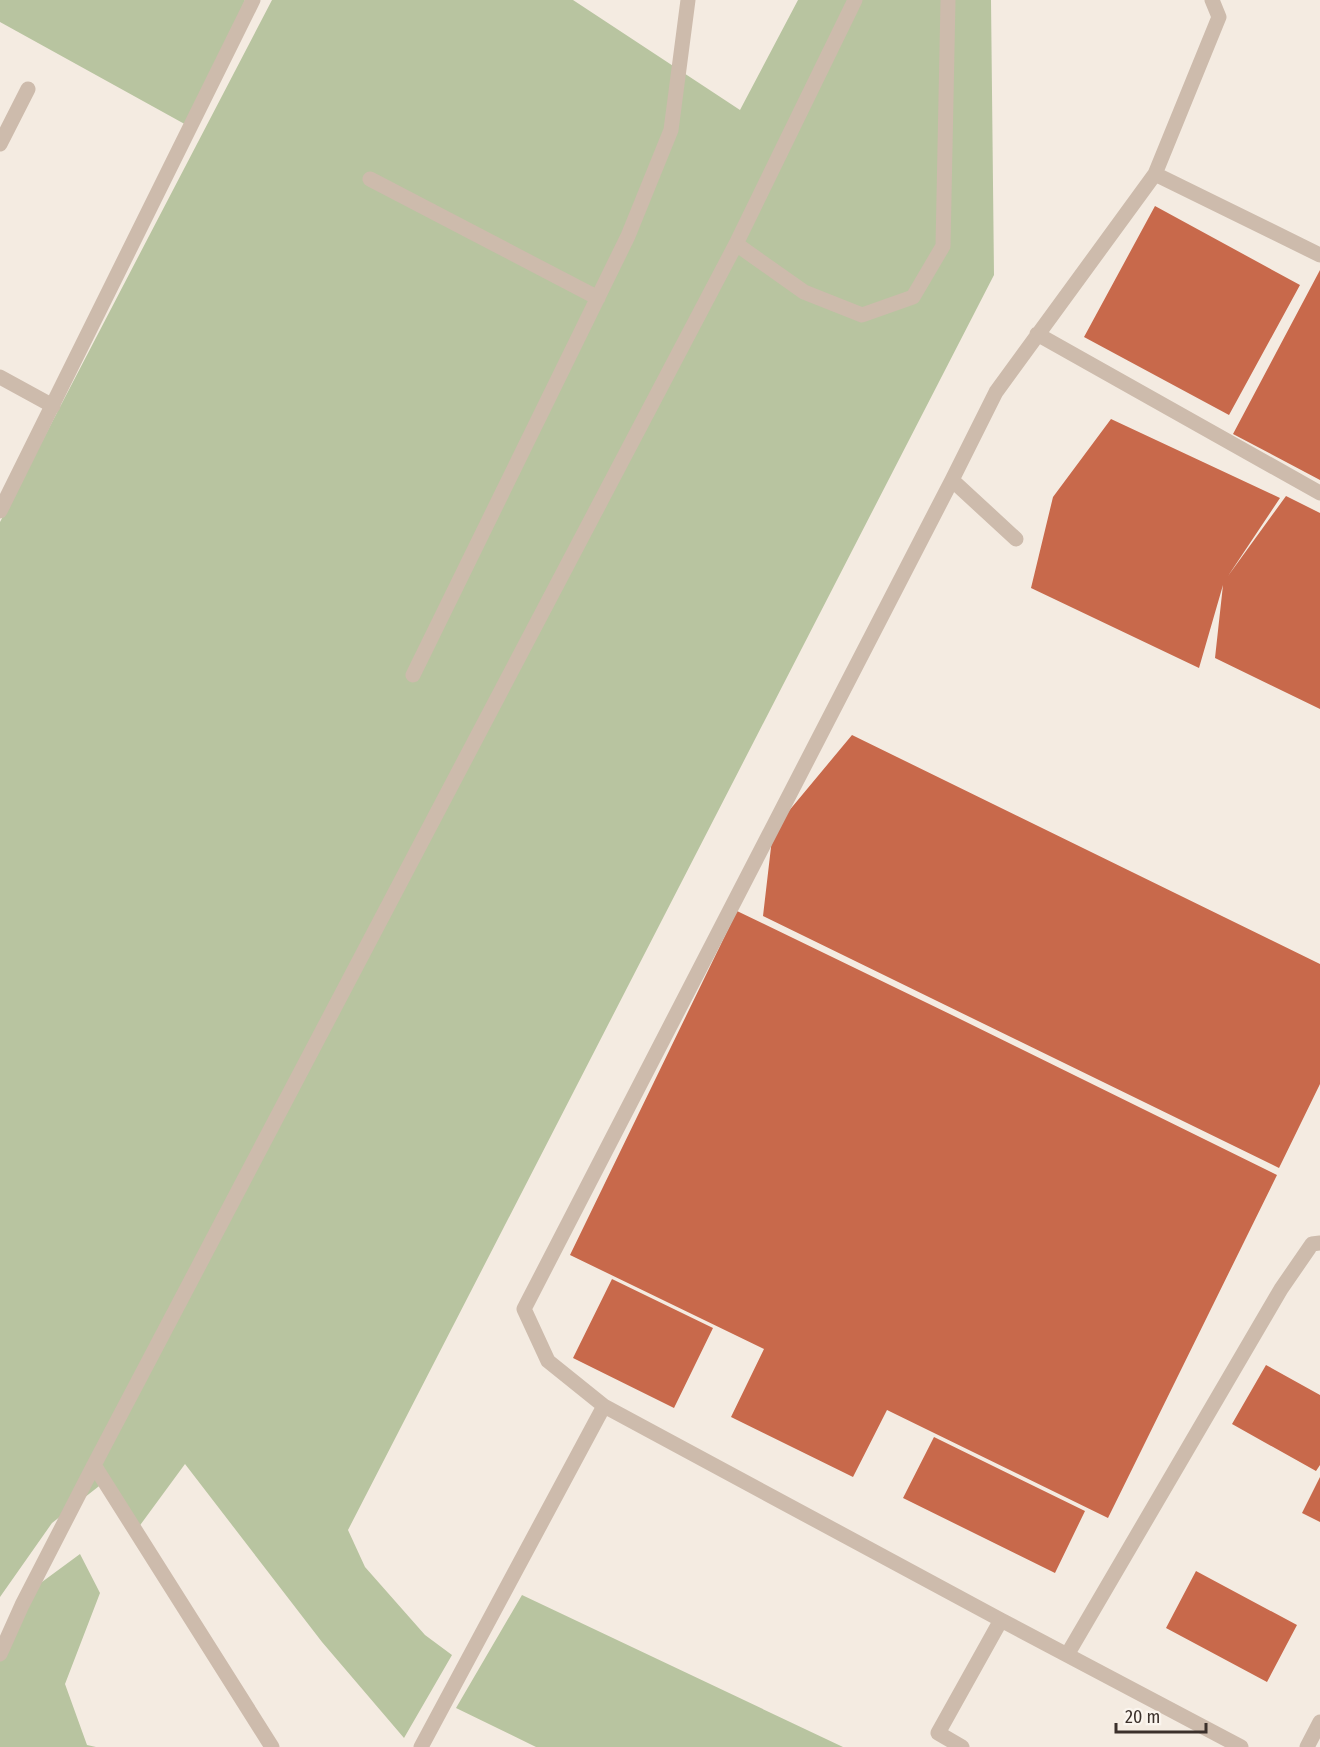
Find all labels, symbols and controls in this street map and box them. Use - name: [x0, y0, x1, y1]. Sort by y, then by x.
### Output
- scale bar: [1116, 1696, 1206, 1734]
- text: 20 m: [1125, 1706, 1160, 1728]

